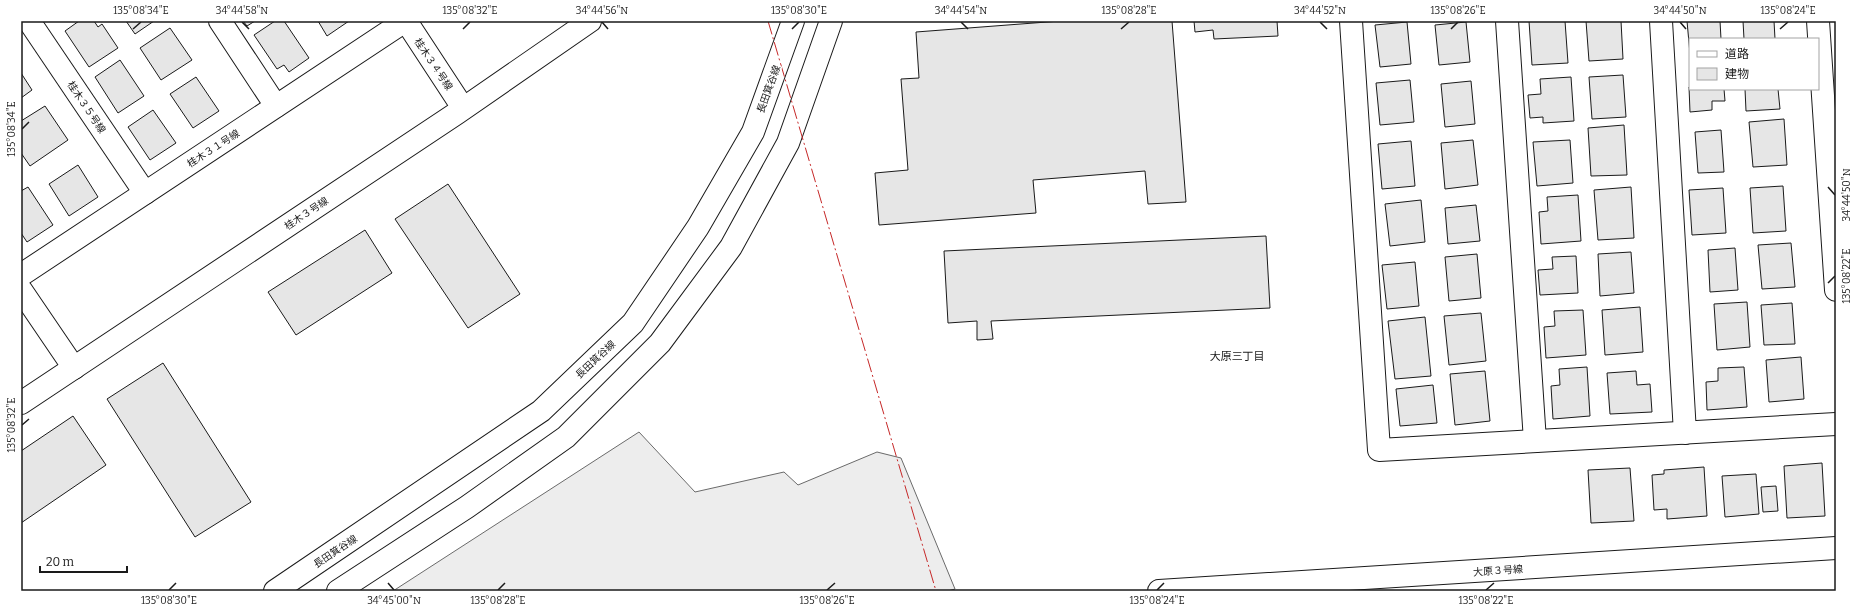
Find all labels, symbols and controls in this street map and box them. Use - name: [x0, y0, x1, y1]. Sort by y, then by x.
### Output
- text: 135°08'34"E: [113, 5, 169, 17]
- text: 34°44'58"N: [216, 5, 268, 17]
- text: 135°08'32"E: [442, 5, 498, 17]
- text: 34°44'56"N: [576, 5, 628, 17]
- text: 135°08'30"E: [771, 5, 827, 17]
- text: 34°44'54"N: [935, 5, 987, 17]
- text: 135°08'28"E: [1101, 5, 1157, 17]
- text: 34°44'52"N: [1294, 5, 1346, 17]
- text: 135°08'26"E: [1430, 5, 1486, 17]
- text: 34°44'50"N: [1653, 5, 1707, 17]
- text: 135°08'24"E: [1760, 5, 1816, 17]
- street label: 桂木３４号線: [411, 36, 455, 93]
- legend: [1689, 38, 1819, 90]
- text: 道路: [1725, 47, 1749, 61]
- street label: 長田箕谷線: [755, 64, 783, 115]
- text: 建物: [1725, 67, 1749, 81]
- street label: 桂木３５号線: [64, 79, 108, 136]
- text: 135°08'34"E: [6, 101, 18, 157]
- street label: 桂木３１号線: [185, 127, 242, 170]
- text: 34°44'50"N: [1841, 168, 1853, 222]
- street label: 桂木３号線: [282, 195, 331, 233]
- text: 135°08'22"E: [1841, 249, 1853, 303]
- street label: 長田箕谷線: [573, 338, 618, 381]
- district label: 大原三丁目: [1210, 350, 1265, 363]
- text: 135°08'32"E: [6, 397, 18, 453]
- street label: 長田箕谷線: [311, 533, 360, 571]
- scale bar: [40, 548, 127, 574]
- text: 20 m: [46, 555, 75, 569]
- street label: 大原３号線: [1473, 563, 1523, 579]
- text: 135°08'30"E: [141, 595, 197, 607]
- text: 34°45'00"N: [367, 595, 421, 607]
- text: 135°08'28"E: [470, 595, 526, 607]
- text: 135°08'26"E: [799, 595, 855, 607]
- text: 135°08'24"E: [1129, 595, 1185, 607]
- text: 135°08'22"E: [1459, 595, 1513, 607]

